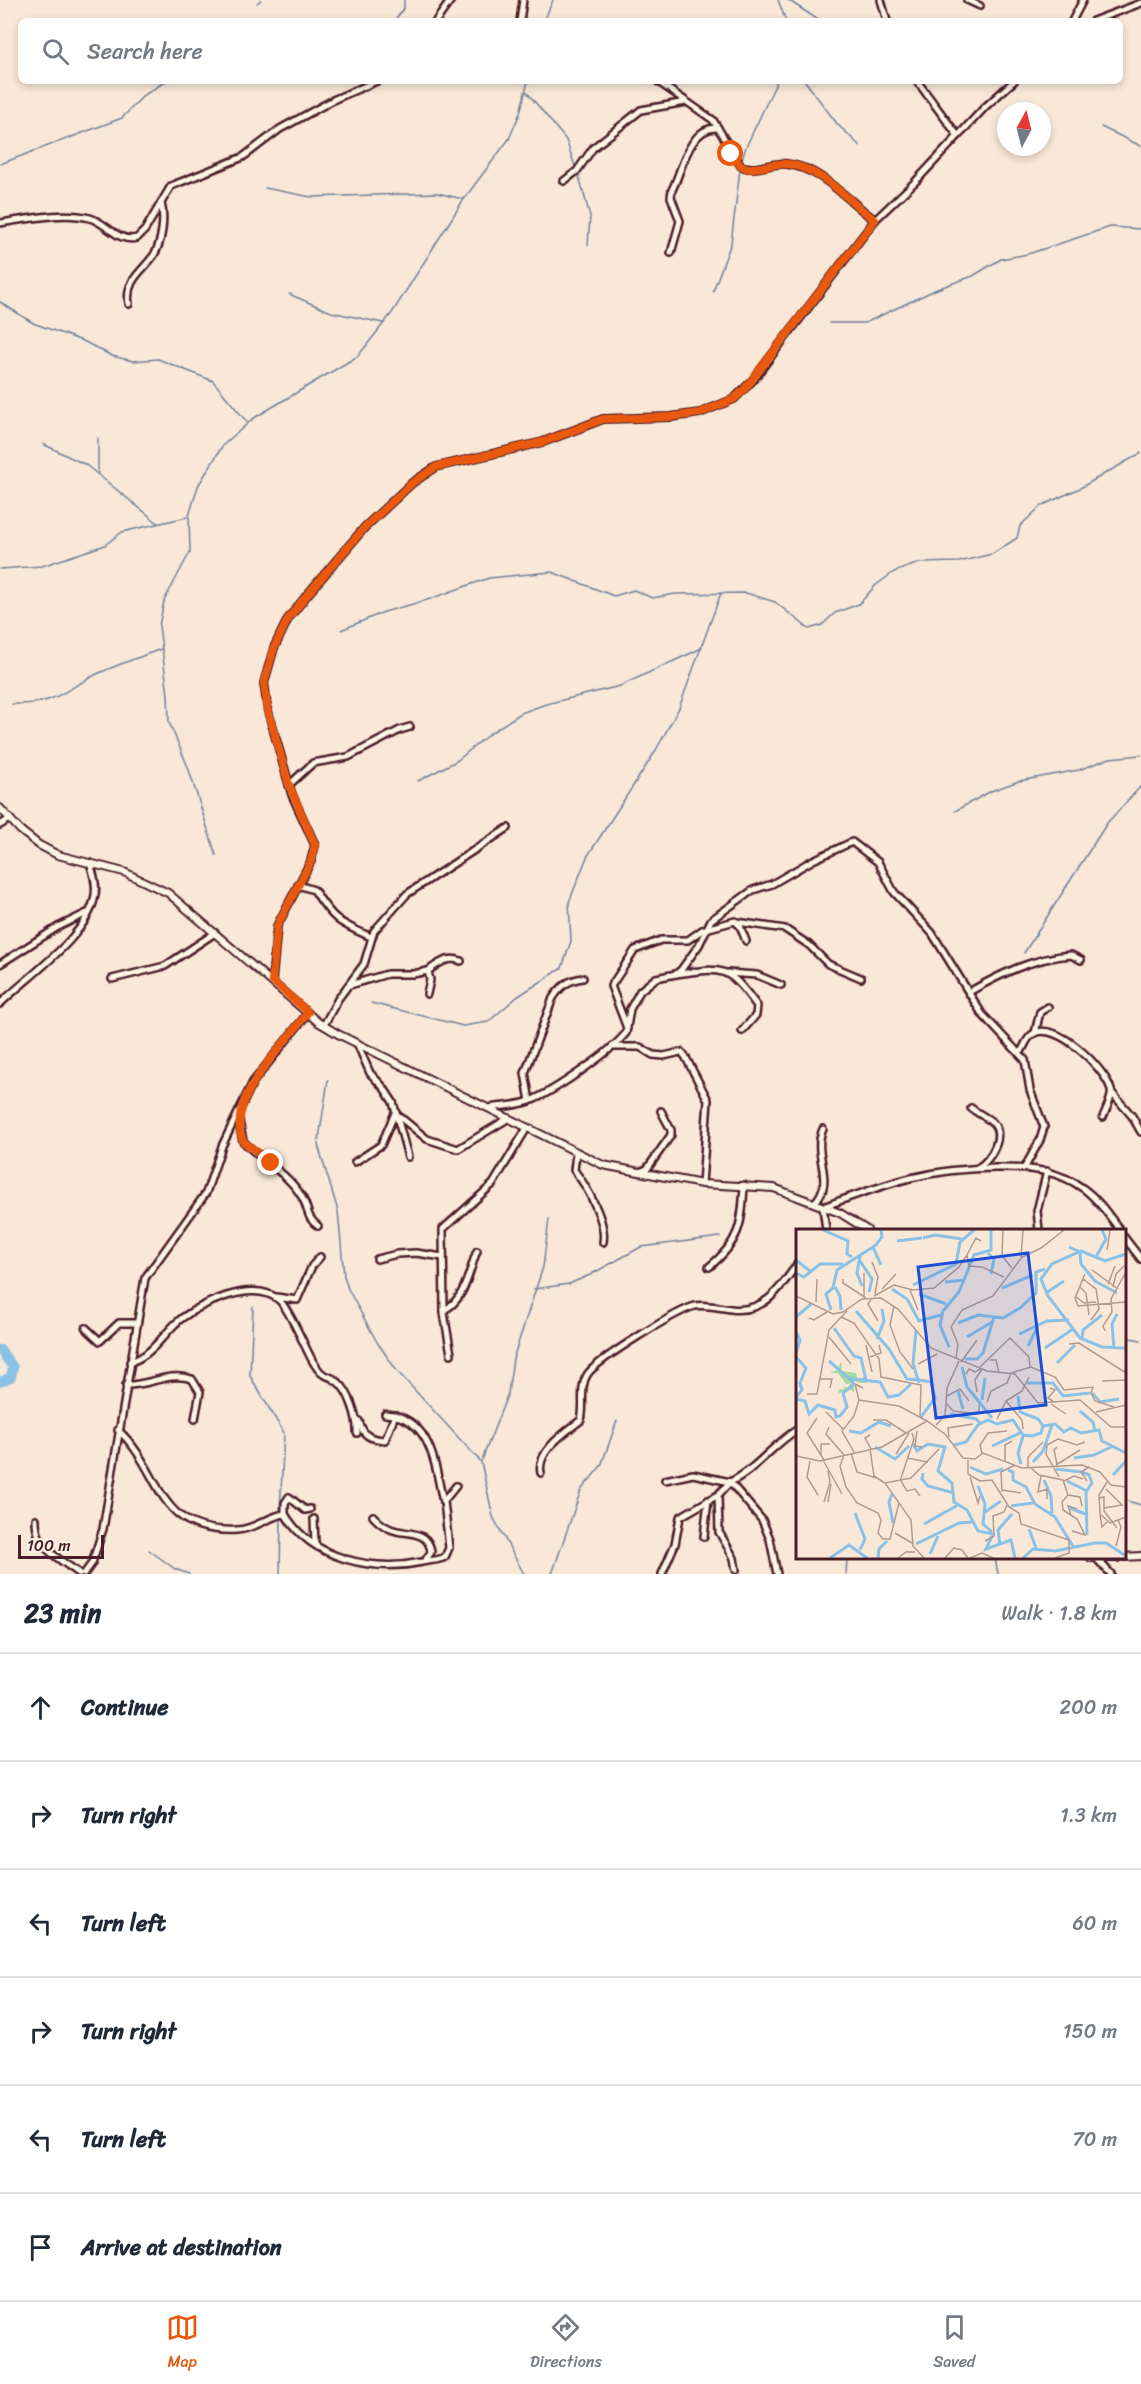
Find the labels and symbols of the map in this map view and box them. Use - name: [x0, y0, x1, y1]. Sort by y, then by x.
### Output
- north arrow: [997, 102, 1051, 156]
- route start: [717, 140, 743, 166]
- route end: [257, 1149, 283, 1175]
- inset map: [796, 1229, 1126, 1559]
- scale bar: [18, 1532, 104, 1560]

